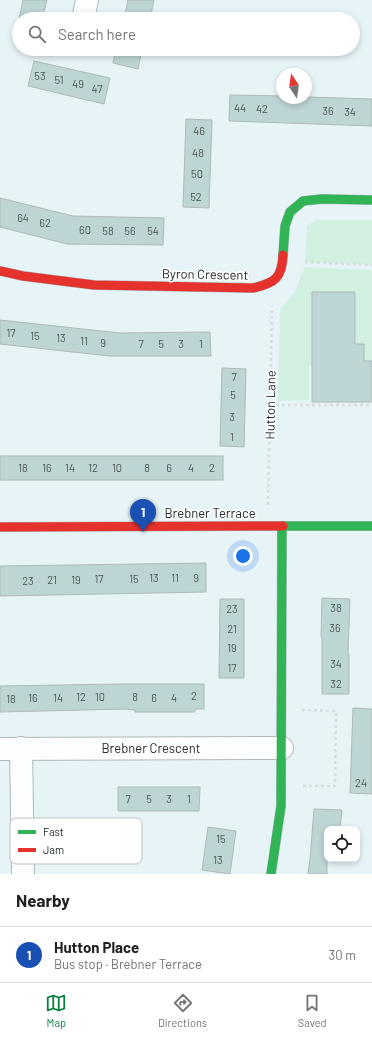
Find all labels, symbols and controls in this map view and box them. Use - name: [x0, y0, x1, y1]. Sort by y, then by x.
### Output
- search box: [12, 12, 360, 56]
- icon: search: [26, 23, 48, 45]
- text: Search here: [58, 25, 136, 43]
- north arrow: [276, 68, 312, 104]
- house number: 53: [34, 69, 46, 82]
- house number: 51: [54, 73, 64, 86]
- house number: 49: [72, 77, 84, 90]
- house number: 47: [92, 82, 102, 95]
- house number: 44: [234, 101, 246, 114]
- house number: 42: [256, 102, 268, 115]
- house number: 36: [322, 104, 334, 117]
- house number: 34: [344, 105, 356, 118]
- house number: 46: [193, 124, 205, 137]
- house number: 48: [192, 146, 204, 159]
- house number: 50: [191, 167, 203, 180]
- house number: 52: [190, 190, 202, 203]
- house number: 64: [17, 211, 29, 224]
- house number: 62: [39, 216, 51, 229]
- house number: 60: [79, 223, 91, 236]
- house number: 58: [102, 224, 114, 237]
- house number: 56: [124, 224, 136, 237]
- house number: 54: [147, 224, 159, 237]
- street label: Byron Crescent: [162, 265, 248, 283]
- house number: 17: [6, 326, 16, 339]
- house number: 15: [30, 329, 40, 342]
- house number: 13: [56, 331, 66, 344]
- house number: 11: [80, 334, 88, 347]
- house number: 9: [100, 336, 106, 349]
- house number: 7: [138, 337, 144, 350]
- house number: 5: [158, 337, 164, 350]
- house number: 3: [178, 337, 184, 350]
- house number: 1: [199, 337, 203, 350]
- house number: 7: [231, 370, 237, 383]
- street label: Hutton Lane: [261, 370, 279, 440]
- house number: 5: [230, 388, 236, 401]
- house number: 3: [229, 410, 235, 423]
- house number: 1: [230, 430, 234, 443]
- house number: 18: [18, 461, 28, 474]
- house number: 16: [42, 461, 52, 474]
- house number: 14: [65, 461, 75, 474]
- house number: 12: [88, 461, 98, 474]
- house number: 10: [112, 461, 122, 474]
- house number: 8: [144, 461, 150, 474]
- house number: 6: [166, 461, 172, 474]
- house number: 4: [188, 461, 194, 474]
- house number: 2: [209, 461, 215, 474]
- pin: 1: [130, 499, 156, 532]
- street label: Brebner Terrace: [164, 505, 256, 521]
- your location: [233, 546, 253, 566]
- house number: 13: [149, 571, 159, 584]
- house number: 11: [171, 571, 179, 584]
- house number: 9: [193, 571, 199, 584]
- house number: 17: [94, 572, 104, 585]
- house number: 15: [129, 572, 139, 585]
- house number: 21: [47, 573, 57, 586]
- house number: 19: [71, 573, 81, 586]
- house number: 23: [22, 574, 34, 587]
- house number: 38: [330, 601, 342, 614]
- house number: 23: [226, 602, 238, 615]
- house number: 36: [329, 621, 341, 634]
- house number: 21: [227, 622, 237, 635]
- house number: 19: [227, 641, 237, 654]
- house number: 34: [330, 657, 342, 670]
- house number: 17: [227, 661, 237, 674]
- house number: 32: [330, 677, 342, 690]
- house number: 2: [191, 689, 197, 702]
- house number: 12: [76, 690, 86, 703]
- house number: 10: [95, 690, 105, 703]
- house number: 8: [132, 690, 138, 703]
- house number: 16: [28, 691, 38, 704]
- house number: 14: [53, 691, 63, 704]
- house number: 6: [151, 691, 157, 704]
- house number: 4: [171, 691, 177, 704]
- house number: 18: [6, 692, 16, 705]
- street label: Brebner Crescent: [101, 740, 201, 756]
- house number: 24: [355, 776, 367, 789]
- house number: 7: [125, 792, 131, 805]
- house number: 5: [146, 792, 152, 805]
- house number: 3: [166, 792, 172, 805]
- house number: 1: [187, 792, 191, 805]
- legend: [10, 818, 142, 864]
- text: Fast: [43, 825, 64, 838]
- map controls: [324, 826, 360, 862]
- button: locate: [324, 826, 360, 862]
- house number: 15: [216, 832, 226, 845]
- text: Jam: [43, 843, 64, 856]
- house number: 13: [213, 853, 223, 866]
- text: Nearby: [16, 890, 70, 910]
- text: Hutton Place: [54, 938, 139, 956]
- text: 1: [27, 947, 31, 963]
- text: 30 m: [329, 947, 356, 963]
- text: Bus stop · Brebner Terrace: [54, 956, 202, 972]
- tab: Map: [45, 992, 67, 1029]
- tab: Directions: [158, 992, 207, 1029]
- tab: Saved: [298, 992, 327, 1029]

